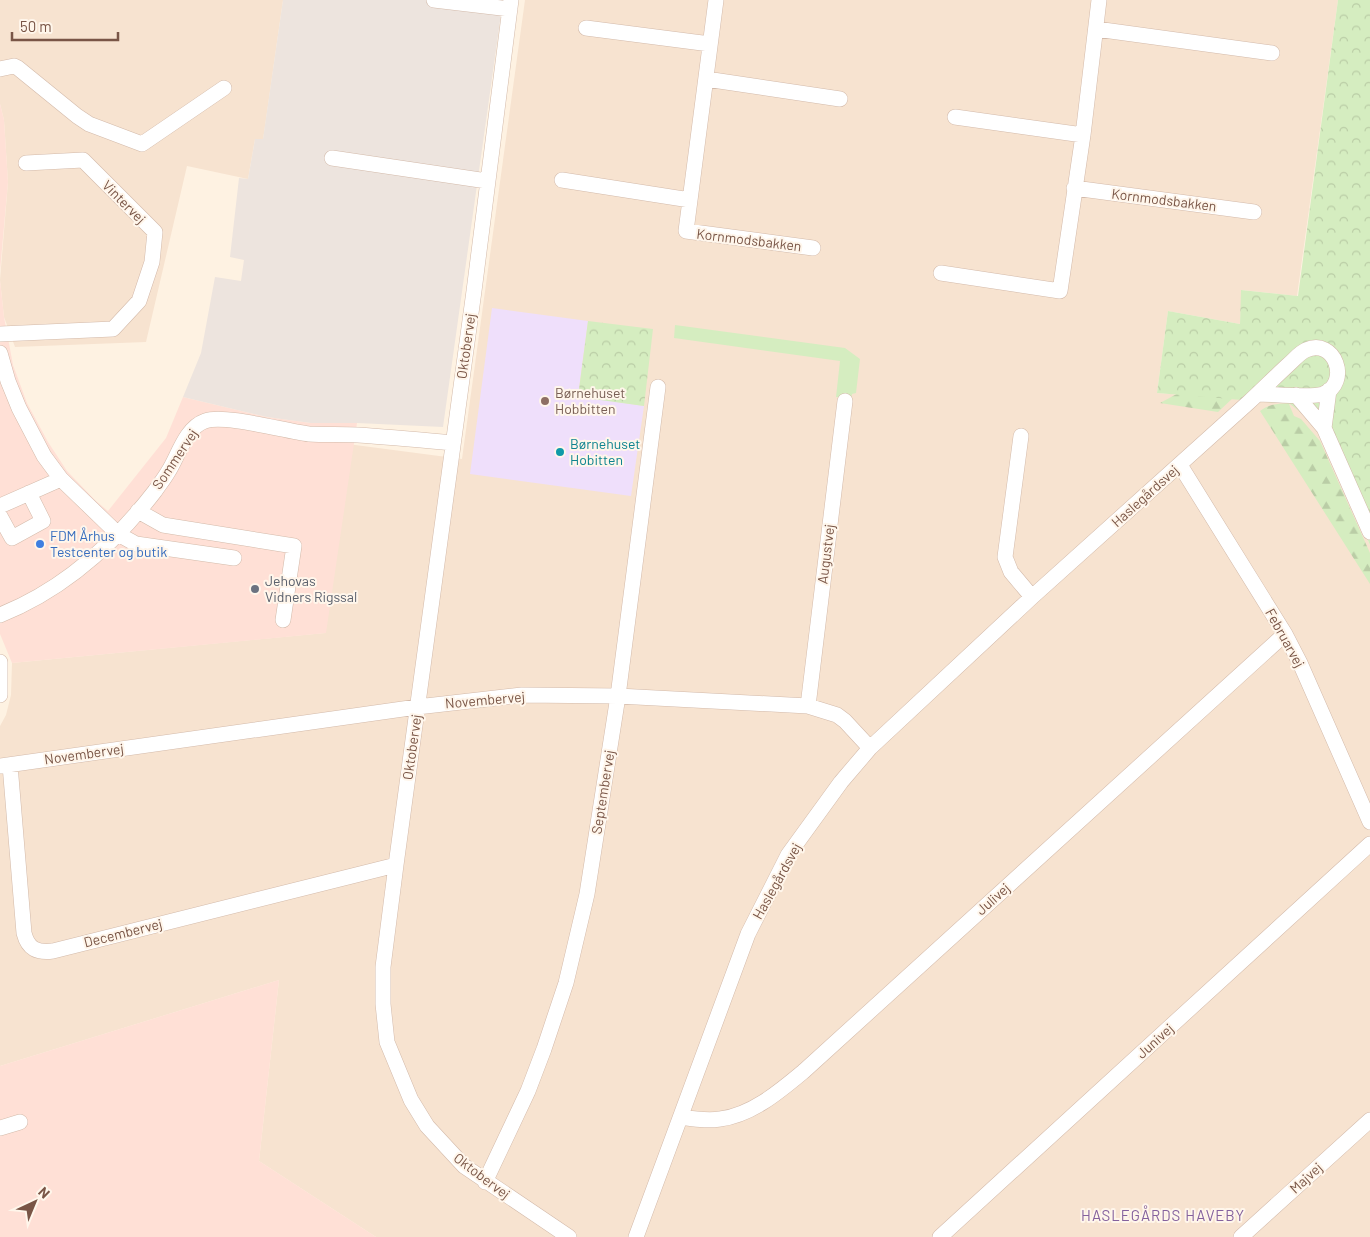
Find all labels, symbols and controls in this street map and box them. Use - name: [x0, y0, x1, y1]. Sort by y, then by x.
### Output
- scale bar: [12, 10, 119, 42]
- text: 50 m: [20, 17, 52, 35]
- street label: Vintervej: [99, 176, 150, 227]
- street label: Kornmodsbakken: [1111, 185, 1218, 214]
- street label: Kornmodsbakken: [696, 225, 803, 254]
- street label: Oktobervej: [452, 312, 479, 380]
- place label: Børnehuset Hobbitten: [555, 384, 625, 417]
- marker: Børnehuset Hobbitten: [539, 395, 551, 407]
- street label: Sommervej: [148, 425, 201, 492]
- place label: Børnehuset Hobitten: [570, 435, 640, 468]
- marker: Børnehuset Hobitten: [554, 446, 566, 458]
- street label: Haslegårdsvej: [1108, 461, 1182, 530]
- street label: Augustvej: [813, 523, 838, 585]
- place label: FDM Århus Testcenter og butik: [50, 527, 167, 560]
- marker: FDM Århus Testcenter og butik: [34, 538, 46, 550]
- place label: Jehovas Vidners Rigssal: [265, 572, 357, 605]
- marker: Jehovas Vidners Rigssal: [249, 583, 261, 595]
- street label: Februarvej: [1262, 605, 1309, 670]
- street label: Novembervej: [444, 688, 526, 711]
- street label: Oktobervej: [398, 713, 425, 781]
- street label: Novembervej: [43, 740, 125, 767]
- street label: Septembervej: [587, 749, 618, 835]
- street label: Haslegårdsvej: [749, 840, 805, 922]
- street label: Julivej: [972, 879, 1013, 918]
- street label: Decembervej: [82, 915, 164, 950]
- street label: Junivej: [1133, 1020, 1177, 1062]
- street label: Oktobervej: [451, 1149, 514, 1202]
- street label: Majvej: [1286, 1159, 1325, 1197]
- north arrow: [10, 1177, 60, 1227]
- text: N: [35, 1183, 54, 1202]
- district label: HASLEGÅRDS HAVEBY: [1081, 1205, 1245, 1224]

